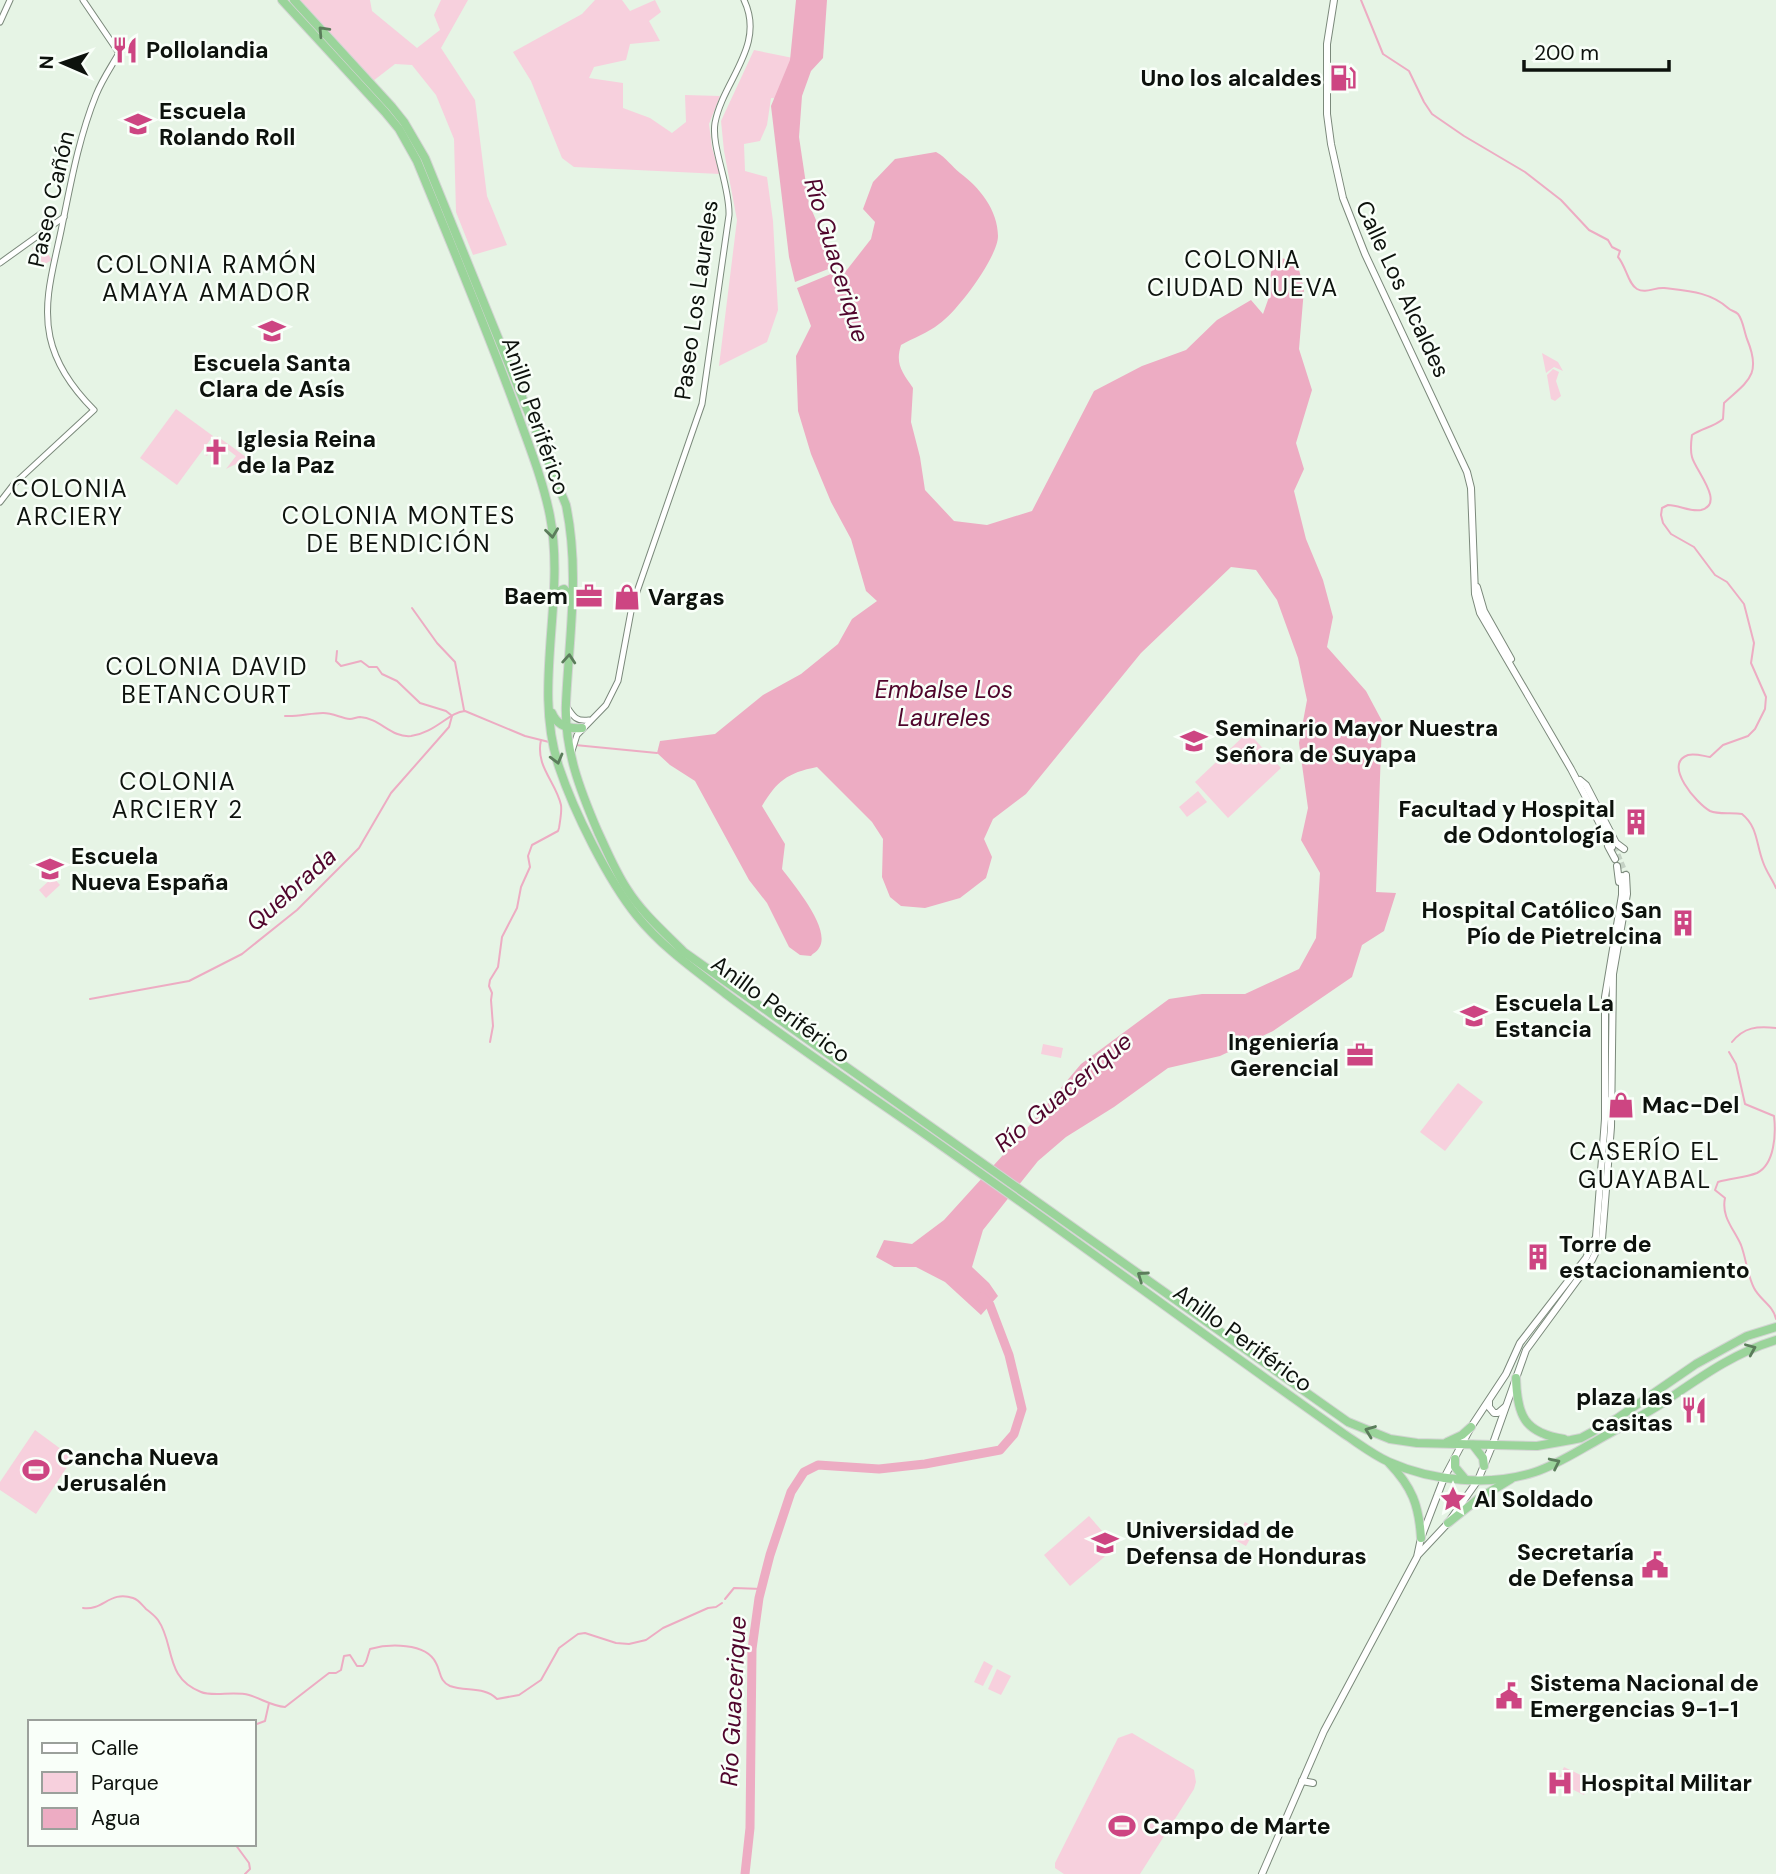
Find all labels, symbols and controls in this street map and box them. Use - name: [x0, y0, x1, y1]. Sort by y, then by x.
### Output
- one-way arrow: [318, 26, 331, 39]
- north arrow: [28, 28, 98, 98]
- scale bar: [1524, 28, 1669, 72]
- restaurant icon: Pollolandia: [110, 35, 140, 65]
- place label: Pollolandia: [146, 35, 269, 65]
- text: 200 m: [1534, 39, 1599, 67]
- text: N: [34, 55, 59, 70]
- place label: Uno los alcaldes: [1140, 63, 1322, 93]
- fuel station icon: Uno los alcaldes: [1328, 63, 1358, 93]
- place label: Escuela Rolando Roll: [159, 96, 295, 152]
- school or university icon: Escuela Rolando Roll: [123, 109, 153, 139]
- street label: Paseo Cañón: [21, 128, 81, 270]
- water label: Río Guacerique: [797, 174, 877, 346]
- street label: Calle Los Alcaldes: [1349, 196, 1457, 382]
- street label: Paseo Los Laureles: [667, 198, 725, 402]
- district label: COLONIA CIUDAD NUEVA: [1147, 244, 1339, 303]
- district label: COLONIA RAMÓN AMAYA AMADOR: [96, 249, 318, 308]
- school or university icon: Escuela Santa Clara de Asís: [257, 316, 287, 346]
- street label: Anillo Periférico: [495, 333, 577, 499]
- place label: Escuela Santa Clara de Asís: [193, 348, 351, 404]
- place label: Iglesia Reina de la Paz: [237, 424, 376, 480]
- church icon: Iglesia Reina de la Paz: [201, 437, 231, 467]
- district label: COLONIA ARCIERY: [11, 473, 129, 532]
- district label: COLONIA MONTES DE BENDICIÓN: [282, 500, 516, 559]
- one-way arrow: [545, 527, 560, 539]
- place label: Baem: [504, 581, 568, 611]
- office icon: Baem: [574, 581, 604, 611]
- shop icon: Vargas: [612, 582, 642, 612]
- place label: Vargas: [648, 582, 725, 612]
- district label: COLONIA DAVID BETANCOURT: [105, 651, 309, 710]
- one-way arrow: [561, 653, 576, 664]
- water label: Embalse Los Laureles: [875, 674, 1013, 733]
- place label: Seminario Mayor Nuestra Señora de Suyapa: [1215, 713, 1498, 769]
- school or university icon: Seminario Mayor Nuestra Señora de Suyapa: [1179, 726, 1209, 756]
- one-way arrow: [549, 753, 564, 765]
- district label: COLONIA ARCIERY 2: [112, 766, 244, 825]
- place label: Facultad y Hospital de Odontología: [1399, 794, 1615, 850]
- building icon: Facultad y Hospital de Odontología: [1621, 807, 1651, 837]
- water label: Quebrada: [239, 840, 343, 938]
- place label: Escuela Nueva España: [71, 841, 228, 897]
- school or university icon: Escuela Nueva España: [35, 854, 65, 884]
- place label: Hospital Católico San Pío de Pietrelcina: [1422, 895, 1662, 951]
- building icon: Hospital Católico San Pío de Pietrelcina: [1668, 908, 1698, 938]
- street label: Anillo Periférico: [705, 948, 857, 1070]
- place label: Escuela La Estancia: [1495, 988, 1614, 1044]
- school or university icon: Escuela La Estancia: [1459, 1001, 1489, 1031]
- water label: Río Guacerique: [988, 1025, 1138, 1159]
- place label: Ingeniería Gerencial: [1228, 1027, 1339, 1083]
- office icon: Ingeniería Gerencial: [1345, 1040, 1375, 1070]
- shop icon: Mac-Del: [1606, 1090, 1636, 1120]
- place label: Mac-Del: [1642, 1090, 1739, 1120]
- district label: CASERÍO EL GUAYABAL: [1569, 1136, 1721, 1195]
- place label: Torre de estacionamiento: [1559, 1229, 1750, 1285]
- building icon: Torre de estacionamiento: [1523, 1242, 1553, 1272]
- one-way arrow: [1137, 1272, 1150, 1284]
- street label: Anillo Periférico: [1167, 1277, 1319, 1399]
- one-way arrow: [1744, 1343, 1756, 1357]
- place label: plaza las casitas: [1576, 1382, 1673, 1438]
- restaurant icon: plaza las casitas: [1679, 1395, 1709, 1425]
- one-way arrow: [1365, 1426, 1377, 1440]
- place label: Cancha Nueva Jerusalén: [57, 1442, 219, 1498]
- sports icon: Cancha Nueva Jerusalén: [21, 1455, 51, 1485]
- one-way arrow: [1548, 1458, 1560, 1472]
- place icon: Al Soldado: [1438, 1484, 1468, 1514]
- place label: Al Soldado: [1474, 1484, 1594, 1514]
- place label: Universidad de Defensa de Honduras: [1126, 1515, 1367, 1571]
- school or university icon: Universidad de Defensa de Honduras: [1090, 1528, 1120, 1558]
- place label: Secretaría de Defensa: [1508, 1537, 1634, 1593]
- public building icon: Secretaría de Defensa: [1640, 1550, 1670, 1580]
- water label: Río Guacerique: [713, 1615, 753, 1787]
- place label: Sistema Nacional de Emergencias 9-1-1: [1530, 1668, 1759, 1724]
- public building icon: Sistema Nacional de Emergencias 9-1-1: [1494, 1681, 1524, 1711]
- legend: [28, 1720, 256, 1846]
- text: Calle: [91, 1734, 139, 1762]
- hospital icon: Hospital Militar: [1545, 1768, 1575, 1798]
- place label: Hospital Militar: [1581, 1768, 1752, 1798]
- text: Parque: [91, 1769, 159, 1797]
- text: Agua: [91, 1804, 140, 1832]
- sports icon: Campo de Marte: [1107, 1811, 1137, 1841]
- place label: Campo de Marte: [1143, 1811, 1331, 1841]

